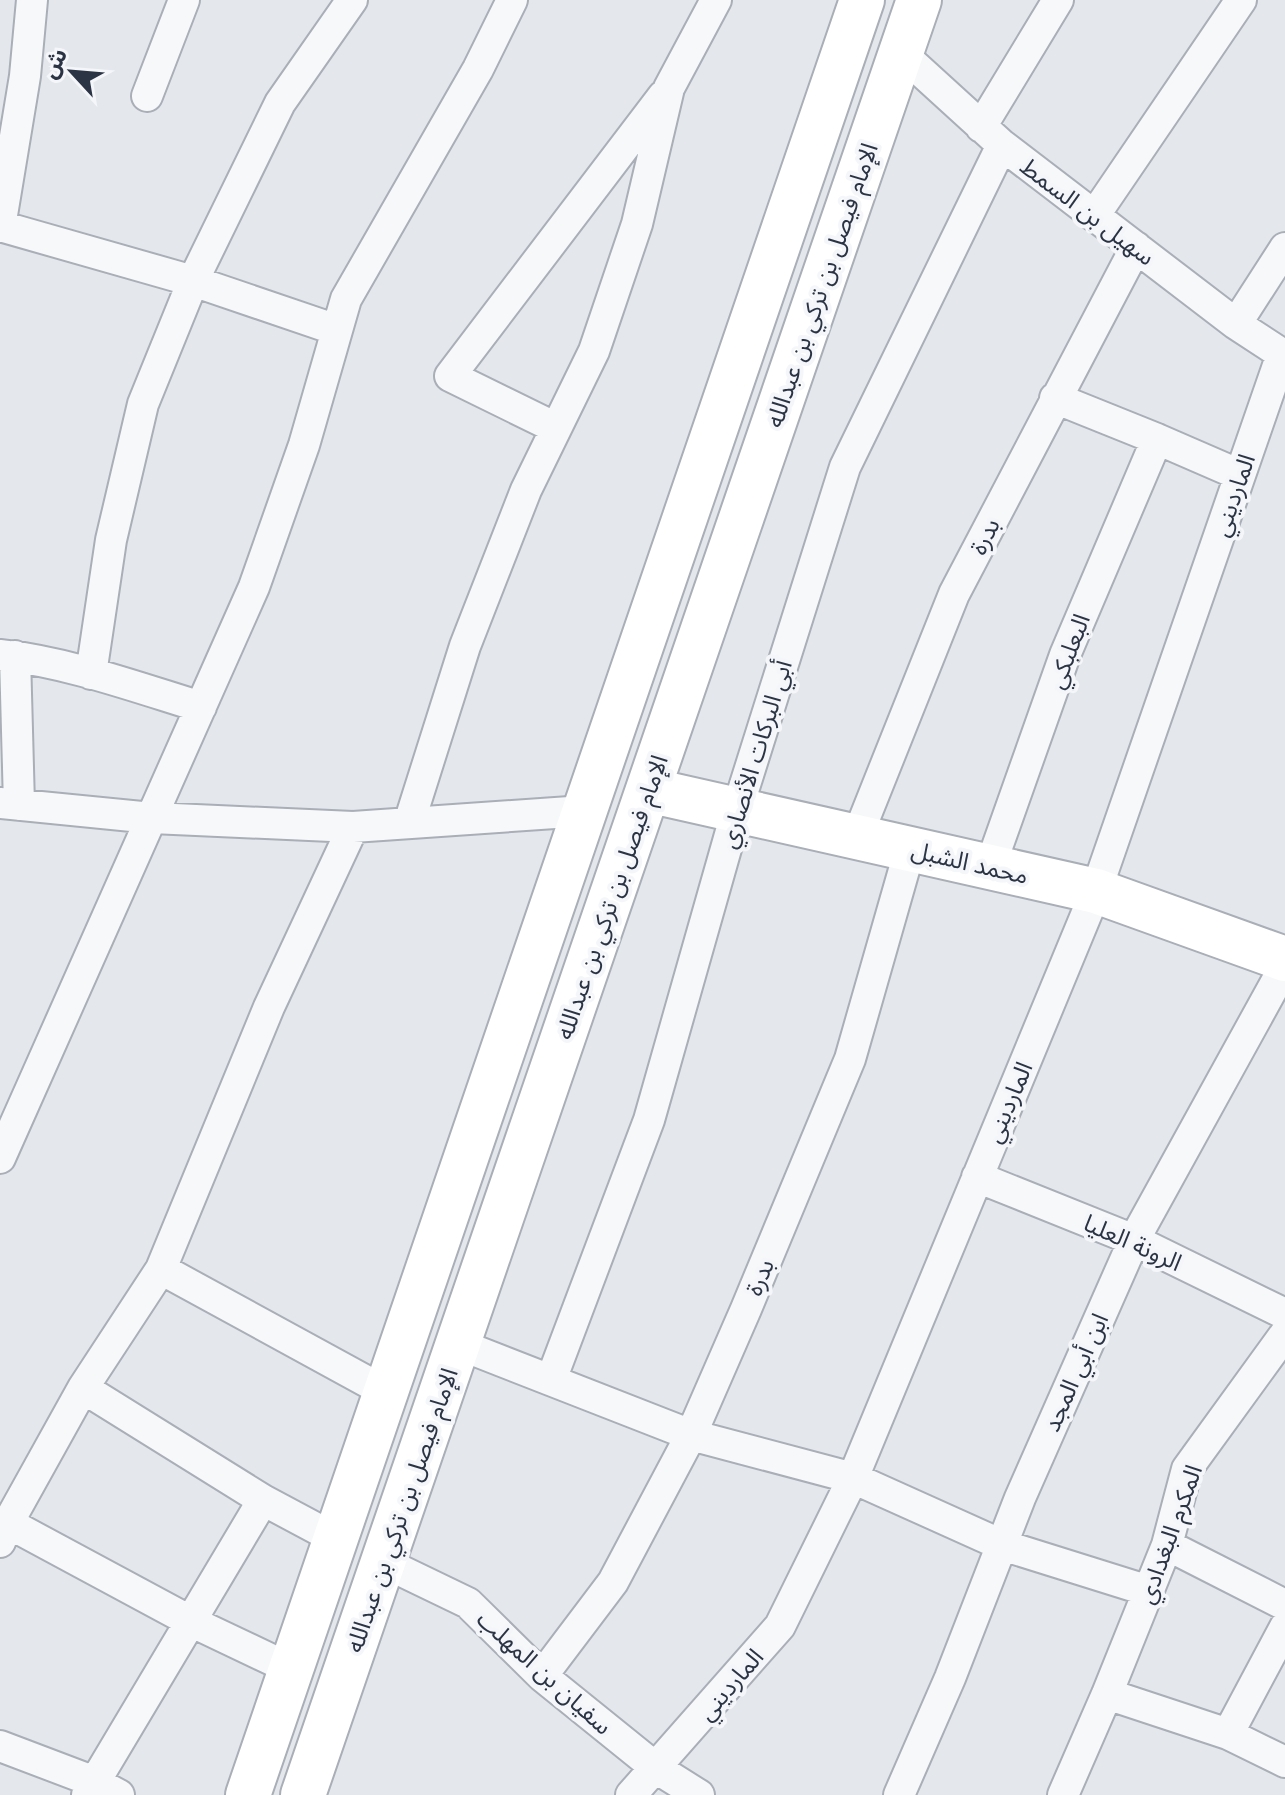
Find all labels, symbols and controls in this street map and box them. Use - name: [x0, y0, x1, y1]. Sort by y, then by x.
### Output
- north arrow: [32, 32, 112, 112]
- text: ش: [35, 44, 73, 83]
- street label: الإمام فيصل بن تركي بن عبدالله: [758, 139, 888, 433]
- street label: سهيل بن السمط: [1015, 151, 1161, 271]
- street label: المارديني: [1205, 450, 1265, 542]
- street label: بدرة: [962, 513, 1006, 559]
- street label: البعلبكي: [1040, 609, 1100, 694]
- street label: أبي البركات الأنصاري: [712, 656, 802, 853]
- street label: الإمام فيصل بن تركي بن عبدالله: [548, 751, 678, 1045]
- street label: محمد الشبل: [909, 834, 1031, 890]
- street label: المارديني: [978, 1057, 1043, 1149]
- street label: الرونة العليا: [1079, 1207, 1187, 1277]
- street label: بدرة: [738, 1254, 780, 1300]
- street label: ابن أبي المجد: [1036, 1308, 1119, 1438]
- street label: الإمام فيصل بن تركي بن عبدالله: [338, 1364, 468, 1658]
- street label: المكرم البغدادي: [1130, 1460, 1212, 1609]
- street label: سفيان بن المهلب: [471, 1603, 619, 1741]
- street label: المارديني: [691, 1642, 773, 1729]

